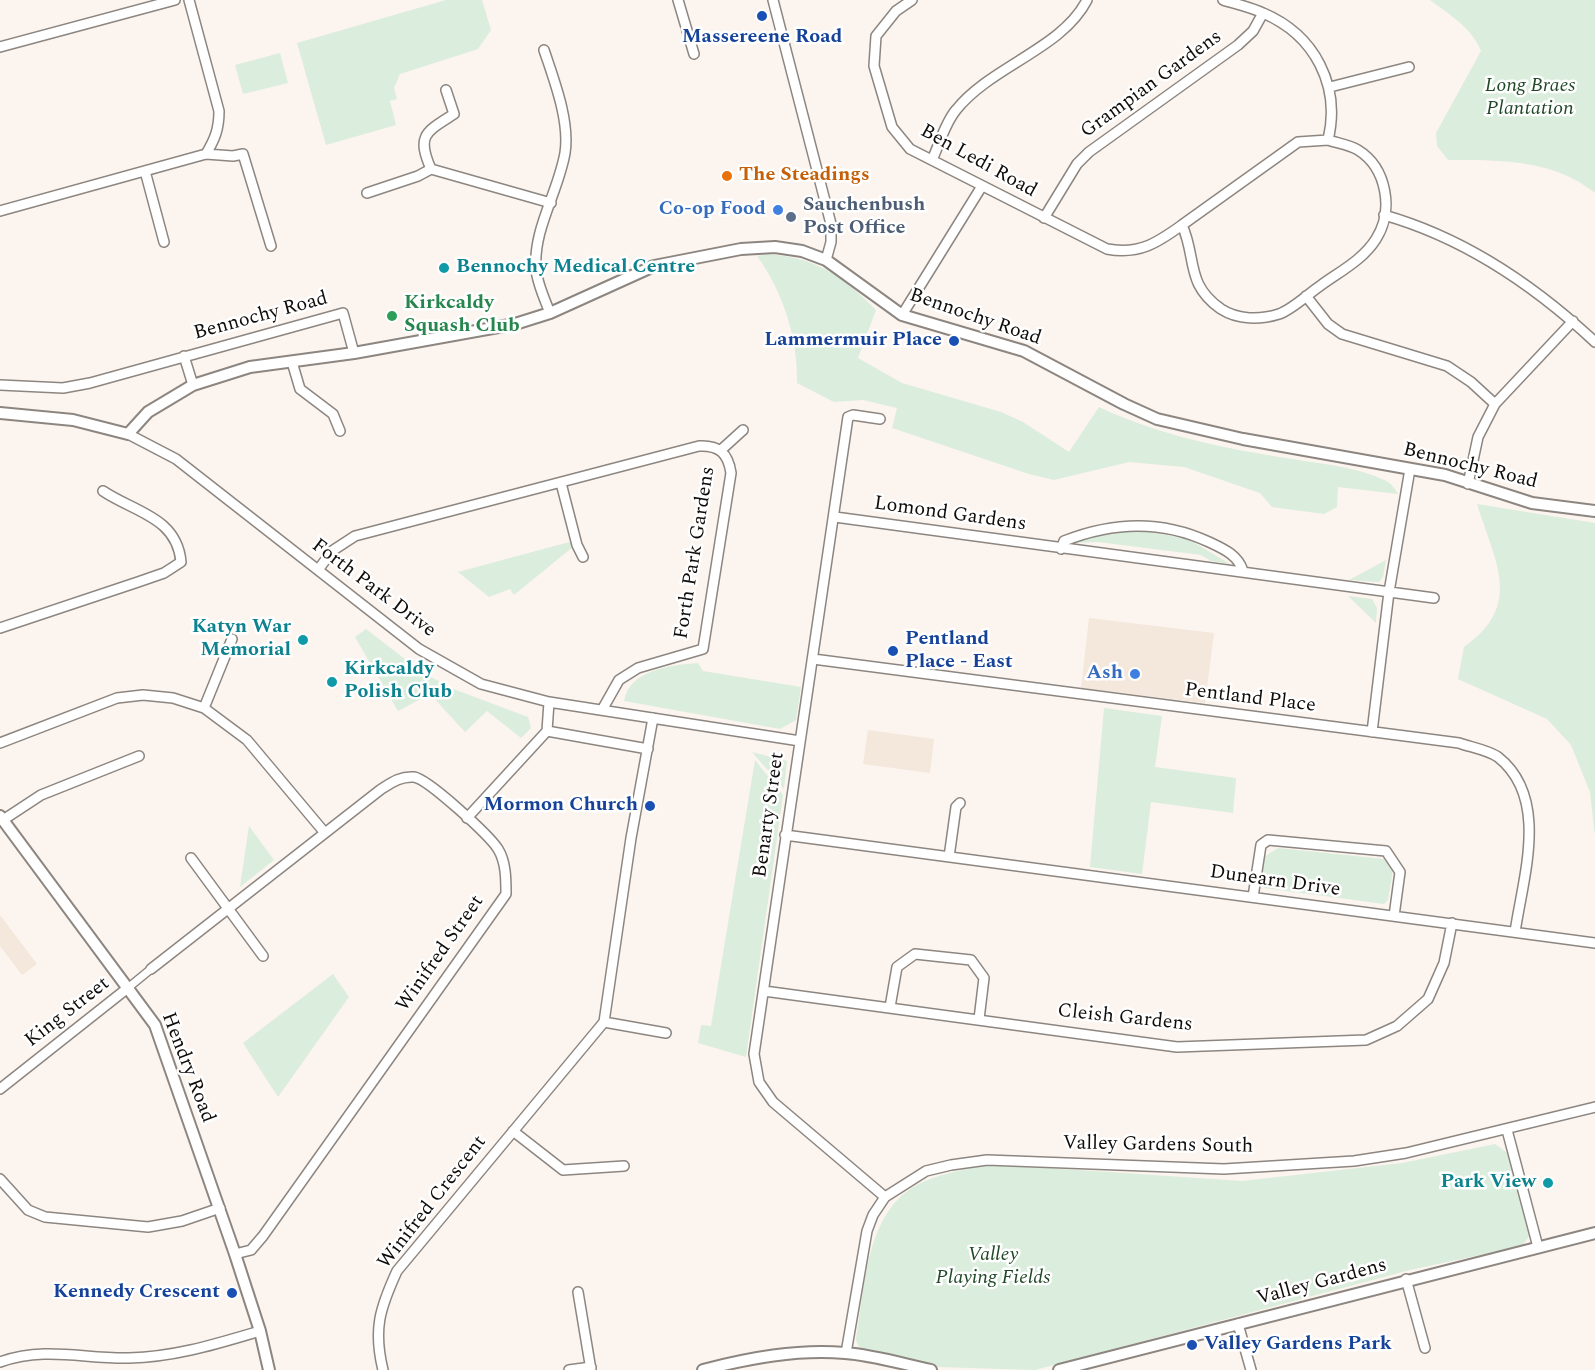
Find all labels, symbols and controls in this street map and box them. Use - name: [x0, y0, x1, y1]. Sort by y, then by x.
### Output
- marker: Massereene Road: [755, 9, 769, 23]
- place label: Massereene Road: [682, 26, 842, 50]
- street label: Grampian Gardens: [1077, 26, 1227, 144]
- park label: Long Braes Plantation: [1485, 75, 1575, 122]
- street label: Ben Ledi Road: [916, 120, 1040, 204]
- place label: The Steadings: [739, 164, 870, 188]
- marker: The Steadings: [720, 169, 734, 183]
- place label: Sauchenbush Post Office: [803, 194, 925, 241]
- place label: Co-op Food: [659, 198, 766, 222]
- marker: Co-op Food: [771, 203, 785, 217]
- marker: Sauchenbush Post Office: [784, 210, 798, 224]
- place label: Bennochy Medical Centre: [456, 256, 695, 280]
- marker: Bennochy Medical Centre: [437, 261, 451, 275]
- street label: Bennochy Road: [906, 284, 1044, 352]
- street label: Bennochy Road: [191, 288, 331, 346]
- place label: Kirkcaldy Squash Club: [404, 292, 520, 339]
- marker: Kirkcaldy Squash Club: [385, 309, 399, 323]
- place label: Lammermuir Place: [764, 329, 942, 353]
- marker: Lammermuir Place: [947, 334, 961, 348]
- street label: Bennochy Road: [1400, 439, 1540, 495]
- street label: Forth Park Gardens: [670, 465, 722, 641]
- street label: Lomond Gardens: [872, 492, 1028, 538]
- street label: Forth Park Drive: [306, 534, 440, 644]
- place label: Katyn War Memorial: [192, 616, 291, 663]
- place label: Pentland Place - East: [905, 628, 1013, 675]
- marker: Katyn War Memorial: [296, 633, 310, 647]
- marker: Pentland Place - East: [886, 644, 900, 658]
- place label: Kirkcaldy Polish Club: [344, 658, 452, 705]
- place label: Ash: [1087, 662, 1123, 686]
- marker: Ash: [1128, 667, 1142, 681]
- marker: Kirkcaldy Polish Club: [325, 675, 339, 689]
- street label: Pentland Place: [1183, 679, 1317, 719]
- street label: Benarty Street: [749, 751, 791, 879]
- place label: Mormon Church: [484, 794, 638, 818]
- marker: Mormon Church: [643, 799, 657, 813]
- street label: Dunearn Drive: [1208, 861, 1342, 903]
- street label: Winifred Street: [392, 891, 490, 1017]
- street label: King Street: [21, 973, 115, 1053]
- street label: Cleish Gardens: [1056, 1000, 1194, 1038]
- street label: Hendry Road: [155, 1009, 219, 1127]
- street label: Winifred Crescent: [373, 1131, 493, 1275]
- street label: Valley Gardens South: [1063, 1132, 1253, 1160]
- place label: Park View: [1441, 1171, 1536, 1195]
- marker: Park View: [1541, 1176, 1555, 1190]
- park label: Valley Playing Fields: [936, 1244, 1050, 1291]
- street label: Valley Gardens: [1254, 1254, 1390, 1312]
- place label: Kennedy Crescent: [53, 1281, 220, 1305]
- marker: Kennedy Crescent: [225, 1286, 239, 1300]
- place label: Valley Gardens Park: [1204, 1333, 1392, 1357]
- marker: Valley Gardens Park: [1185, 1338, 1199, 1352]

